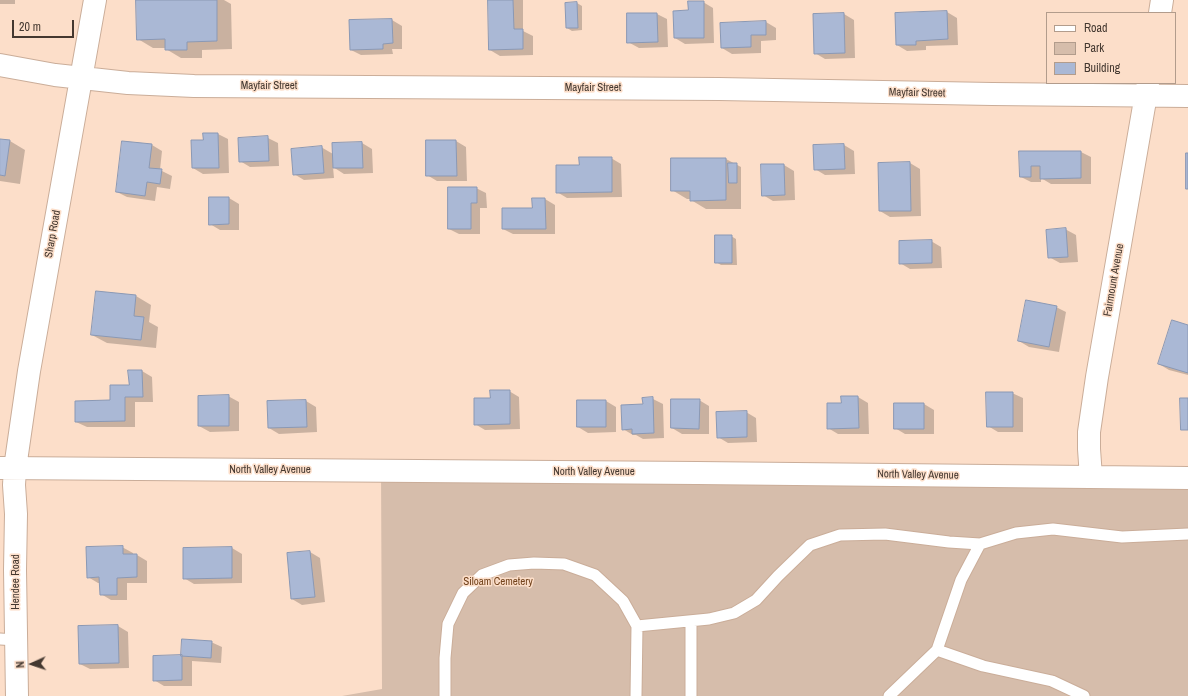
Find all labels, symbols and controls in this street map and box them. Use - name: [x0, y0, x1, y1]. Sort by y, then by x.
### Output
- scale bar: [14, 12, 76, 38]
- legend: [1046, 12, 1176, 84]
- text: 20 m: [19, 19, 41, 35]
- text: Road: [1084, 20, 1108, 36]
- text: Park: [1084, 40, 1104, 56]
- text: Building: [1084, 60, 1120, 76]
- street label: Mayfair Street: [241, 79, 297, 93]
- street label: Mayfair Street: [565, 81, 621, 95]
- street label: Mayfair Street: [889, 86, 945, 100]
- street label: Sharp Road: [42, 209, 64, 259]
- street label: Fairmount Avenue: [1101, 243, 1127, 317]
- street label: North Valley Avenue: [229, 463, 311, 477]
- street label: North Valley Avenue: [553, 465, 635, 479]
- street label: North Valley Avenue: [877, 468, 959, 482]
- street label: Hendee Road: [9, 554, 23, 610]
- park label: Siloam Cemetery: [463, 575, 533, 589]
- north arrow: [12, 644, 52, 684]
- text: N: [13, 661, 27, 668]

